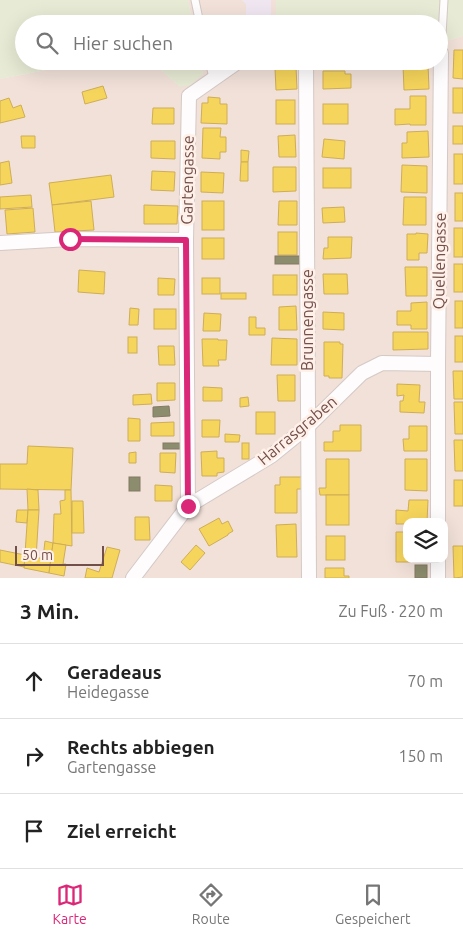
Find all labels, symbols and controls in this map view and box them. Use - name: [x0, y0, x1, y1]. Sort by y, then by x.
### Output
- search box: [15, 15, 448, 70]
- icon: search: [33, 29, 61, 57]
- text: Hier suchen: [73, 32, 173, 54]
- street label: Gartengasse: [177, 135, 197, 225]
- street label: Quellengasse: [429, 212, 449, 310]
- route start: [59, 228, 82, 251]
- street label: Brunnengasse: [298, 269, 316, 371]
- street label: Harrasgraben: [254, 392, 340, 468]
- route end: [177, 495, 200, 518]
- map controls: [403, 518, 448, 563]
- button: layers: [403, 518, 448, 563]
- scale bar: [15, 543, 104, 566]
- text: 50 m: [22, 547, 53, 563]
- text: 3 Min.: [20, 599, 79, 623]
- text: Zu Fuß · 220 m: [338, 602, 443, 620]
- text: Geradeaus: [67, 661, 162, 683]
- icon: ahead: [20, 667, 48, 695]
- text: 70 m: [407, 672, 443, 690]
- text: Heidegasse: [67, 683, 149, 701]
- text: Rechts abbiegen: [67, 736, 215, 758]
- icon: right: [20, 742, 48, 770]
- text: 150 m: [398, 747, 443, 765]
- text: Gartengasse: [67, 758, 156, 776]
- icon: arrive: [20, 817, 48, 845]
- text: Ziel erreicht: [67, 820, 176, 842]
- tab: Karte: [53, 881, 87, 927]
- tab: Route: [192, 881, 230, 927]
- tab: Gespeichert: [335, 881, 410, 927]

